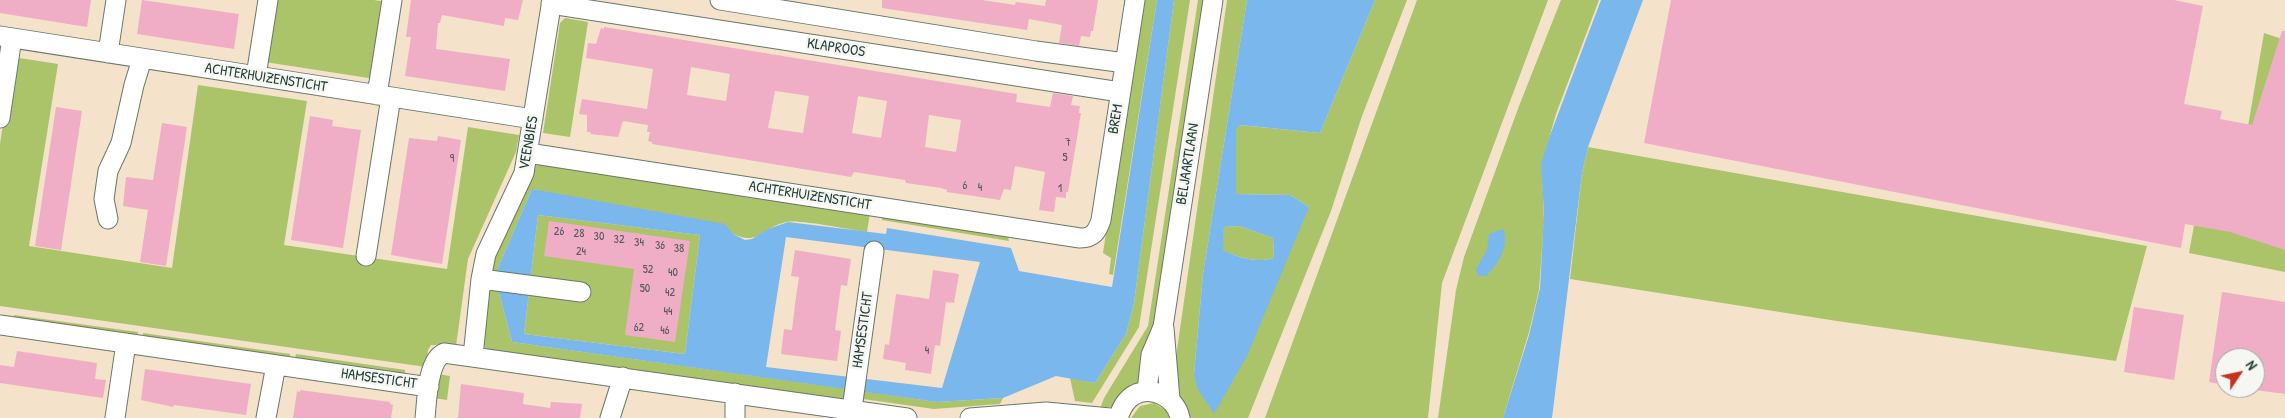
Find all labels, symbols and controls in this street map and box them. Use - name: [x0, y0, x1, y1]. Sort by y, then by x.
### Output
- street label: KLAPROOS: [806, 35, 866, 61]
- street label: ACHTERHUIZENSTICHT: [203, 59, 329, 97]
- street label: BREM: [1105, 103, 1127, 135]
- street label: VEENBIES: [515, 115, 543, 171]
- street label: BELJAARTLAAN: [1173, 122, 1203, 206]
- house number: 7: [1065, 136, 1071, 150]
- house number: 5: [1062, 151, 1068, 165]
- house number: 9: [450, 152, 454, 166]
- street label: ACHTERHUIZENSTICHT: [747, 177, 873, 215]
- house number: 6: [963, 179, 967, 193]
- house number: 4: [978, 181, 982, 195]
- house number: 1: [1058, 182, 1062, 196]
- house number: 26: [554, 225, 564, 239]
- house number: 28: [574, 227, 584, 241]
- house number: 30: [594, 230, 604, 244]
- house number: 32: [614, 233, 624, 247]
- house number: 34: [634, 236, 644, 250]
- house number: 36: [655, 239, 665, 253]
- house number: 38: [674, 242, 684, 256]
- house number: 24: [576, 245, 586, 259]
- house number: 52: [643, 263, 653, 277]
- house number: 40: [668, 266, 678, 280]
- house number: 50: [640, 282, 650, 296]
- house number: 42: [665, 286, 675, 300]
- street label: HAMSESTICHT: [849, 291, 877, 369]
- house number: 44: [664, 305, 672, 319]
- house number: 62: [634, 321, 644, 335]
- house number: 46: [660, 324, 670, 338]
- house number: 4: [925, 344, 929, 358]
- north arrow: [2215, 348, 2265, 398]
- text: N: [2242, 356, 2262, 373]
- street label: HAMSESTICHT: [340, 365, 418, 393]

